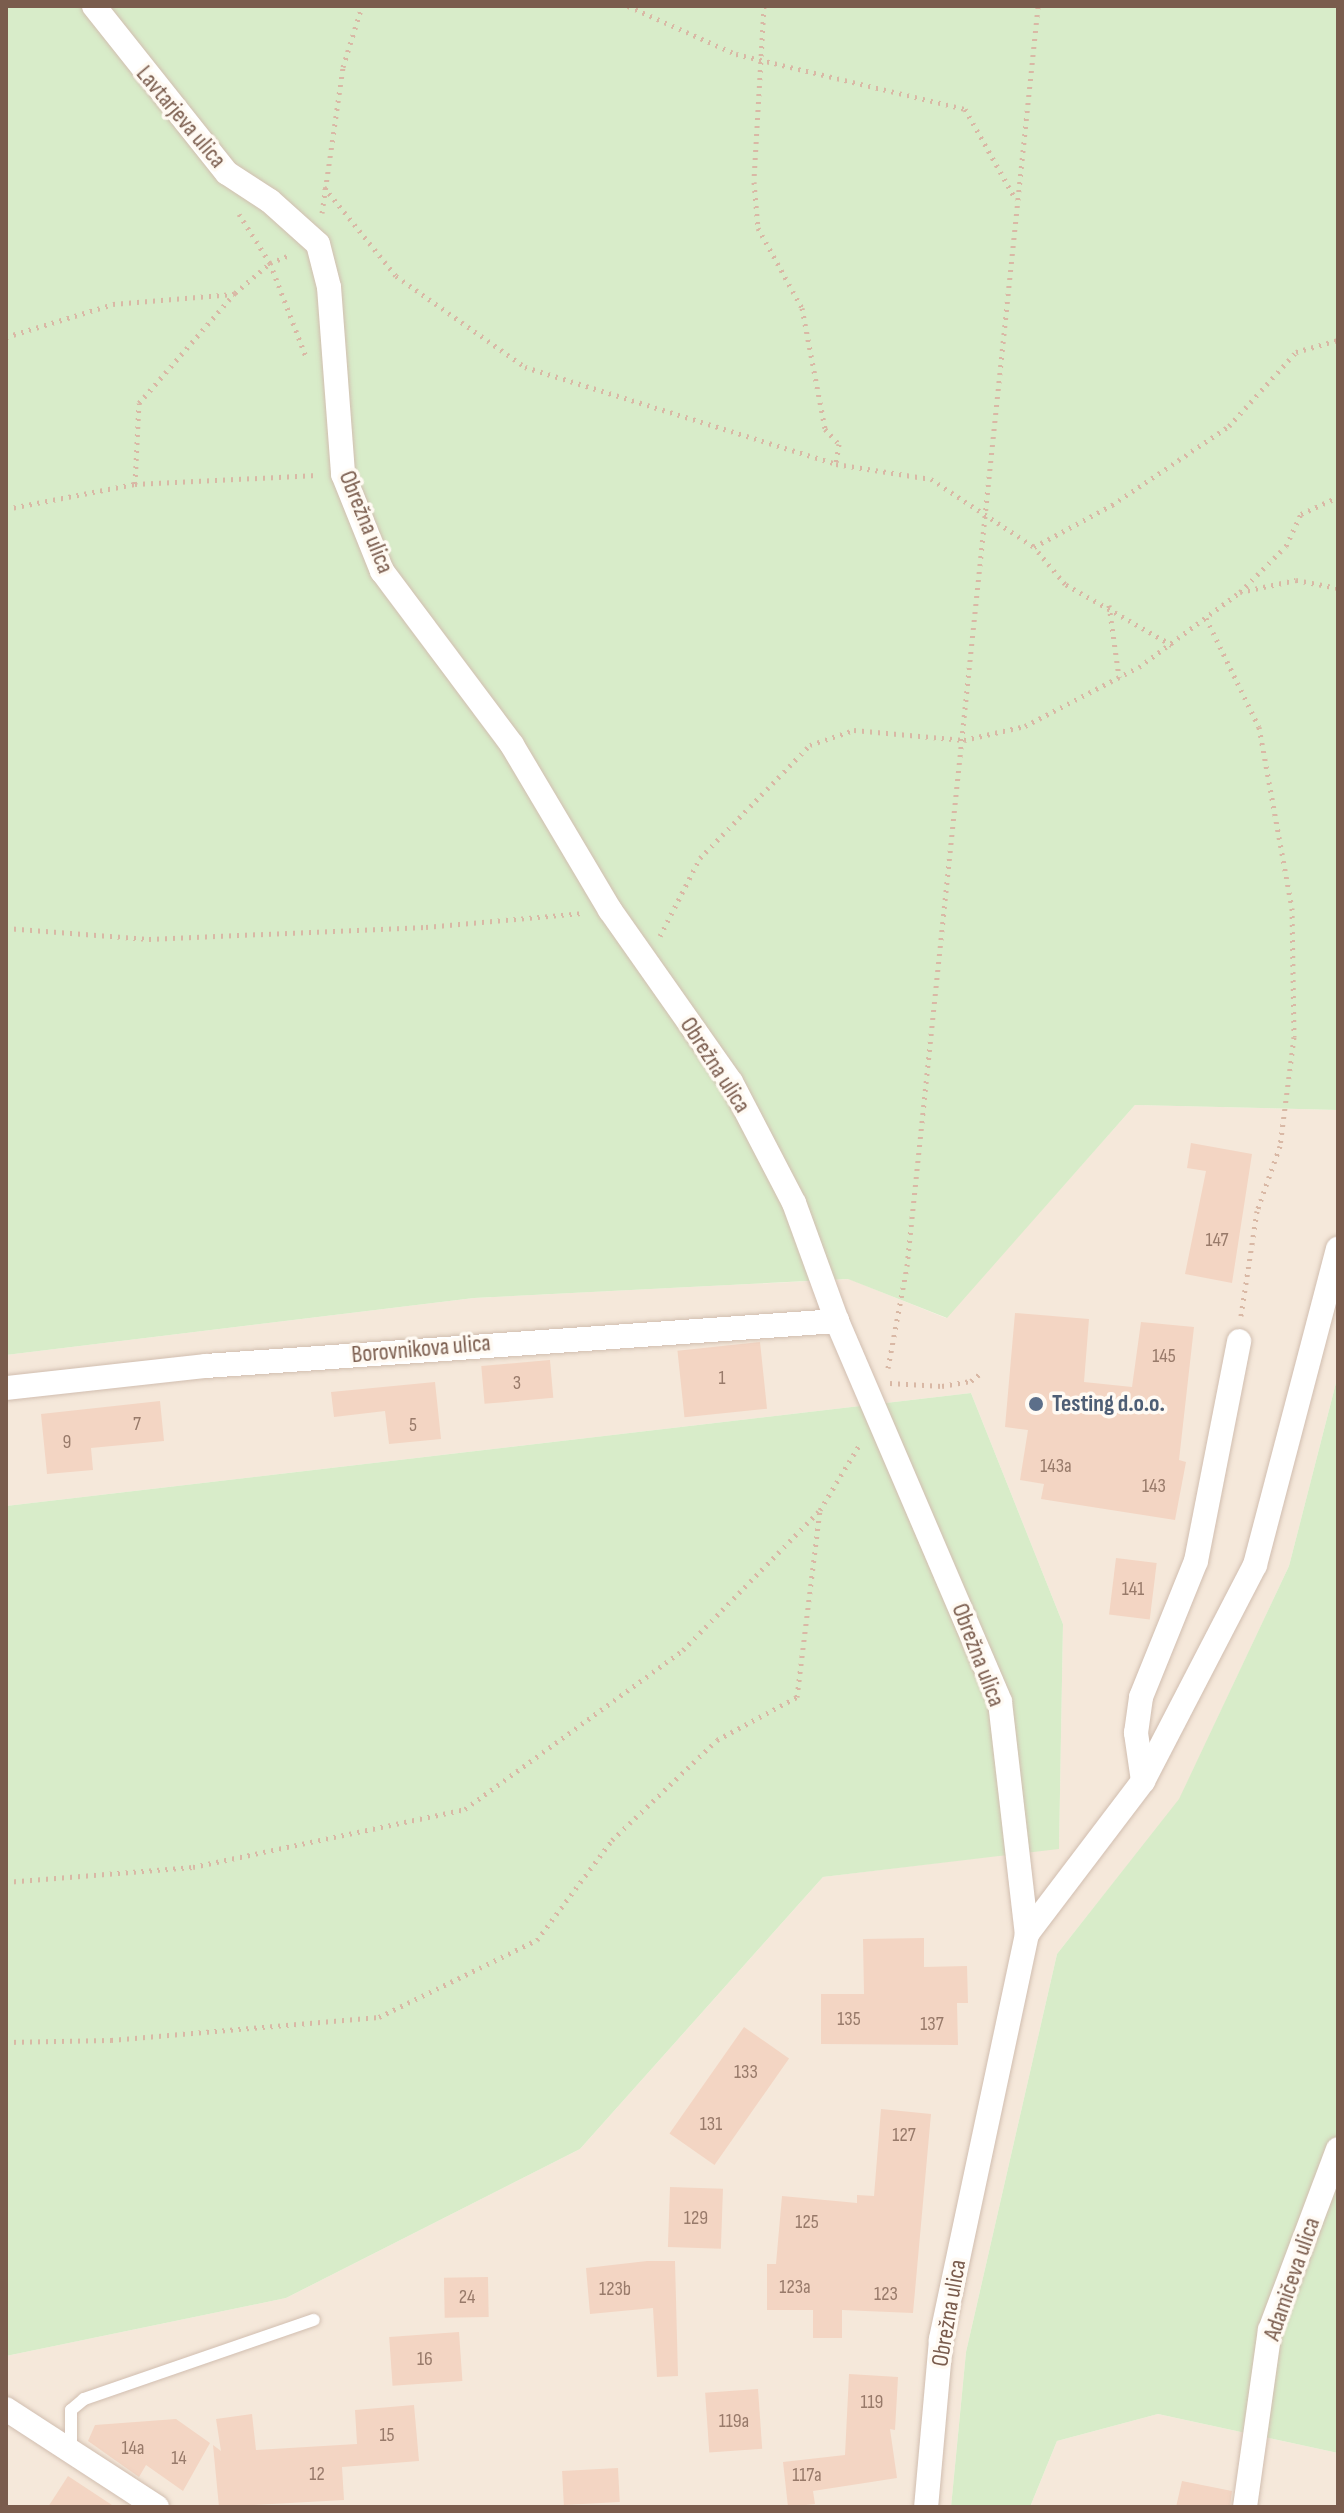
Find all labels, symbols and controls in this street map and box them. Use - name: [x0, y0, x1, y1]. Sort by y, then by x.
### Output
- street label: Lavtarjeva ulica: [130, 60, 232, 174]
- street label: Obrežna ulica: [332, 467, 400, 577]
- street label: Obrežna ulica: [674, 1012, 756, 1118]
- house number: 147: [1205, 1228, 1229, 1252]
- street label: Borovnikova ulica: [350, 1329, 492, 1369]
- house number: 145: [1152, 1344, 1176, 1368]
- house number: 1: [719, 1366, 725, 1390]
- house number: 3: [513, 1371, 521, 1395]
- place label: Testing d.o.o.: [1052, 1390, 1165, 1418]
- marker: Testing d.o.o.: [1027, 1395, 1045, 1413]
- house number: 7: [133, 1412, 141, 1436]
- house number: 5: [409, 1413, 417, 1437]
- house number: 9: [63, 1430, 71, 1454]
- house number: 143a: [1040, 1454, 1072, 1478]
- house number: 143: [1142, 1474, 1166, 1498]
- house number: 141: [1122, 1577, 1144, 1601]
- street label: Obrežna ulica: [945, 1599, 1011, 1711]
- house number: 135: [837, 2007, 861, 2031]
- house number: 137: [920, 2012, 944, 2036]
- house number: 133: [734, 2060, 758, 2084]
- house number: 131: [700, 2112, 722, 2136]
- house number: 127: [892, 2123, 916, 2147]
- house number: 129: [684, 2206, 708, 2230]
- house number: 125: [795, 2210, 819, 2234]
- street label: Adamičeva ulica: [1258, 2214, 1326, 2344]
- street label: Obrežna ulica: [925, 2257, 973, 2369]
- house number: 123a: [779, 2275, 811, 2299]
- house number: 123b: [599, 2277, 631, 2301]
- house number: 123: [874, 2282, 898, 2306]
- house number: 24: [459, 2285, 475, 2309]
- house number: 16: [417, 2347, 433, 2371]
- house number: 119: [861, 2390, 883, 2414]
- house number: 119a: [719, 2409, 749, 2433]
- house number: 15: [379, 2423, 395, 2447]
- house number: 14a: [121, 2436, 145, 2460]
- house number: 14: [171, 2446, 187, 2470]
- house number: 12: [309, 2462, 325, 2486]
- house number: 117a: [792, 2463, 822, 2487]

